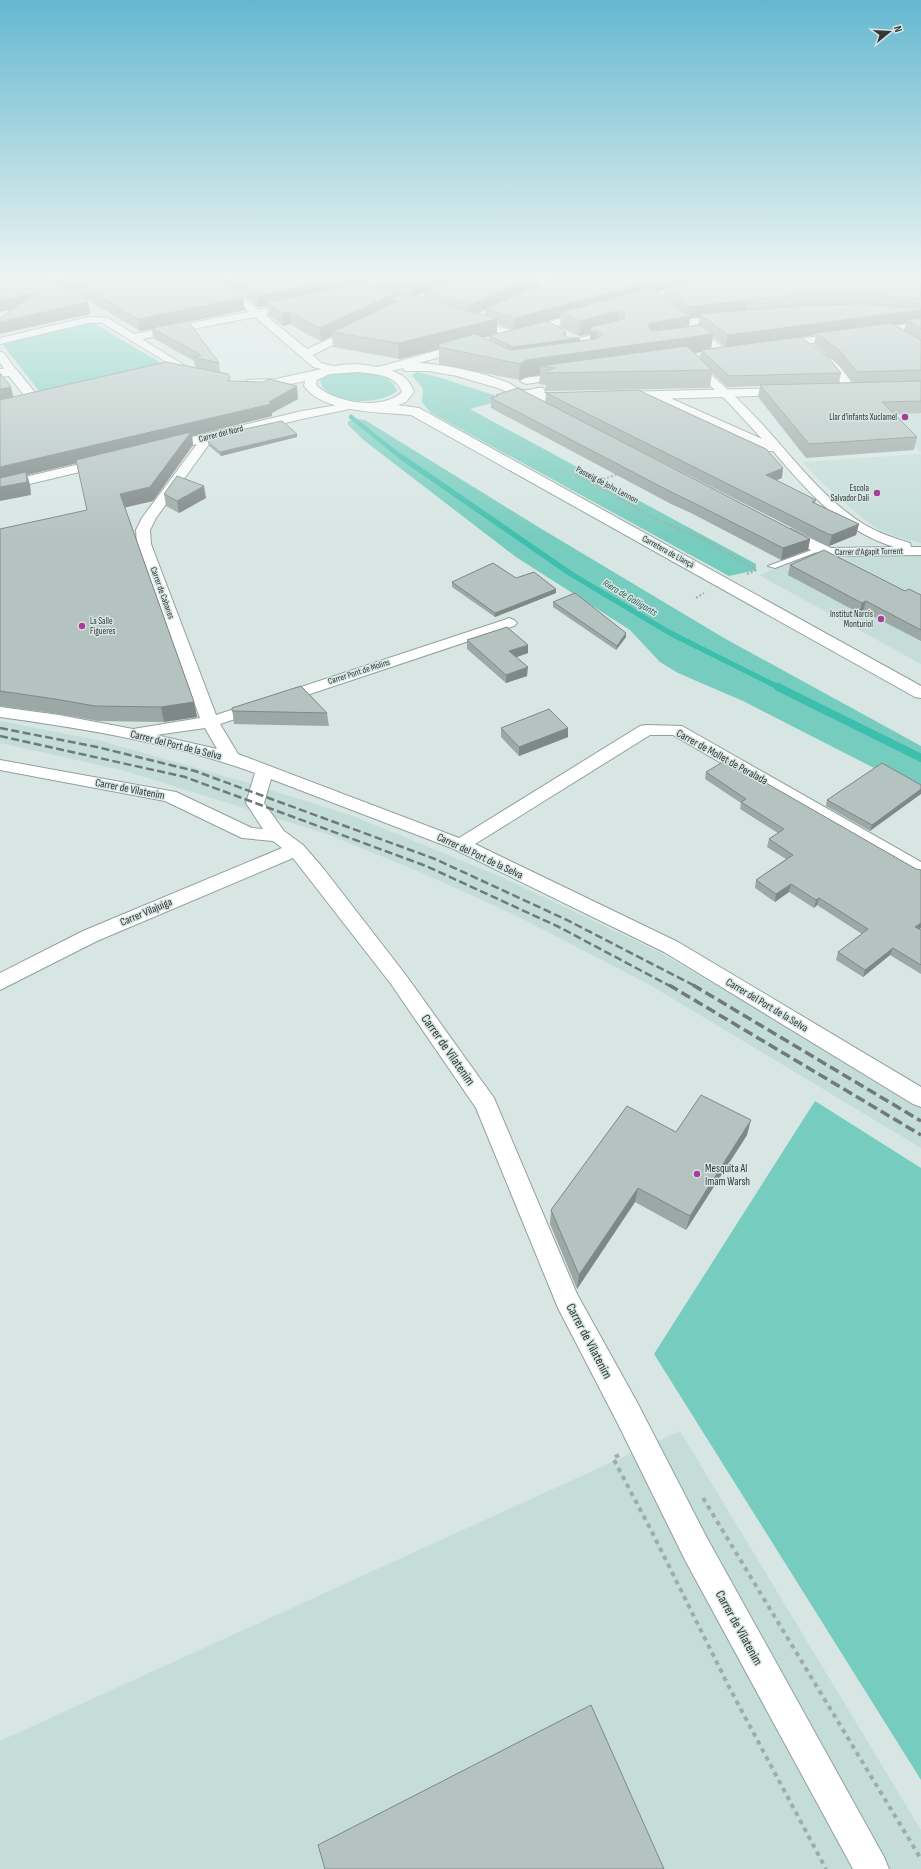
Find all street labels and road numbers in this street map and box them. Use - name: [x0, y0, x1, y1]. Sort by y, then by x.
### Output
- street label: Carrer del Nord: [198, 423, 245, 445]
- street label: Passeig de John Lennon: [574, 464, 640, 506]
- street label: Carretera de Llançà: [640, 533, 696, 571]
- street label: Carrer d'Agapit Torrent: [835, 546, 903, 558]
- street label: Carrer de Cabanes: [147, 565, 177, 621]
- street label: Carrer Pont de Molins: [327, 657, 391, 687]
- street label: Carrer de Mollet de Peralada: [674, 726, 770, 788]
- street label: Carrer del Port de la Selva: [129, 727, 223, 763]
- street label: Carrer de Vilatenim: [94, 776, 166, 802]
- street label: Carrer del Port de la Selva: [435, 830, 525, 882]
- street label: Carrer Vilajuiga: [118, 895, 174, 929]
- street label: Carrer del Port de la Selva: [724, 975, 810, 1035]
- street label: Carrer de Vilatenim: [418, 1011, 478, 1089]
- street label: Carrer de Vilatenim: [562, 1301, 616, 1381]
- street label: Carrer de Vilatenim: [712, 1588, 766, 1668]

